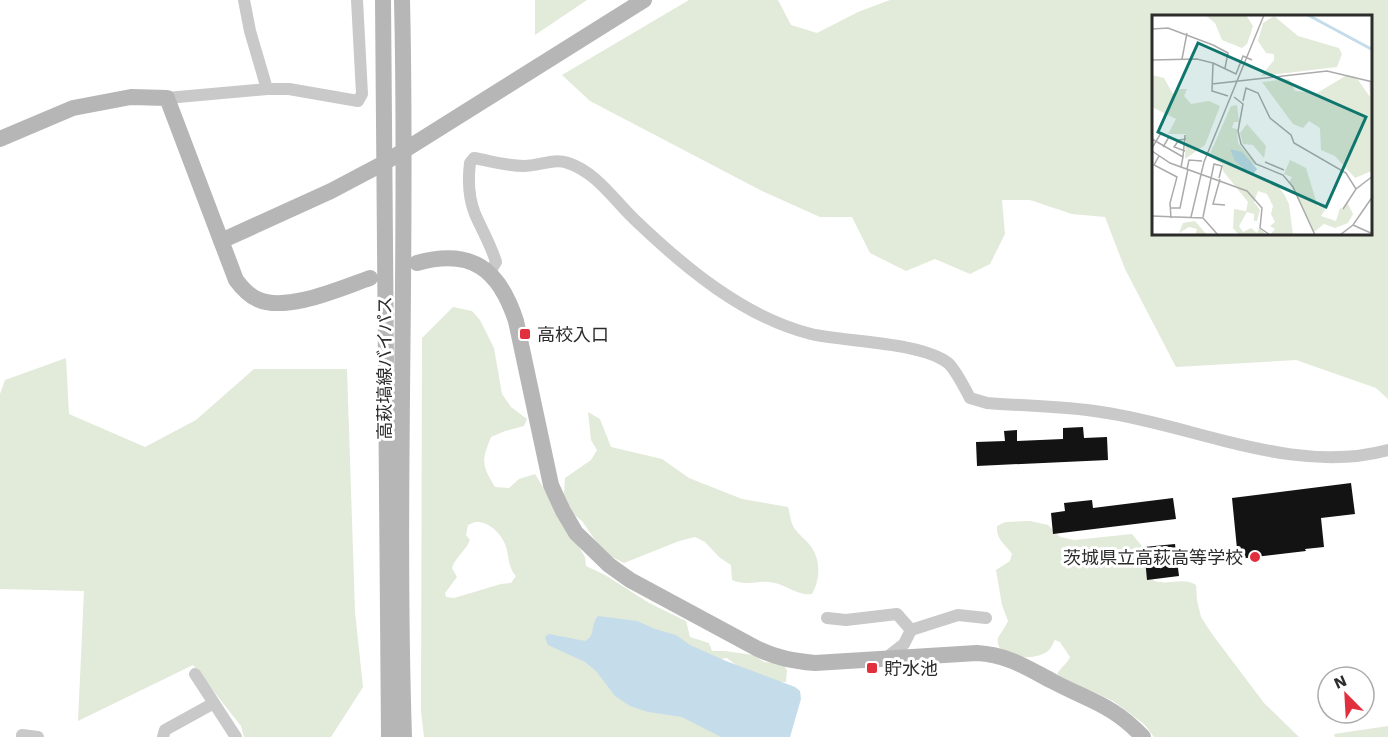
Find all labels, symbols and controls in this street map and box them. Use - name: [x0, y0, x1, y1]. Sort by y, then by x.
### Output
- inset map: [1152, 15, 1373, 236]
- street label: 高萩塙線バイパス: [374, 296, 395, 440]
- place label: 高校入口: [537, 324, 609, 345]
- marker: 高校入口: [518, 327, 532, 341]
- place label: 茨城県立高萩高等学校: [1063, 547, 1243, 568]
- marker: 茨城県立高萩高等学校: [1248, 550, 1262, 564]
- place label: 貯水池: [884, 658, 938, 679]
- marker: 貯水池: [865, 661, 879, 675]
- north arrow: [1316, 665, 1376, 725]
- text: N: [1331, 671, 1349, 693]

